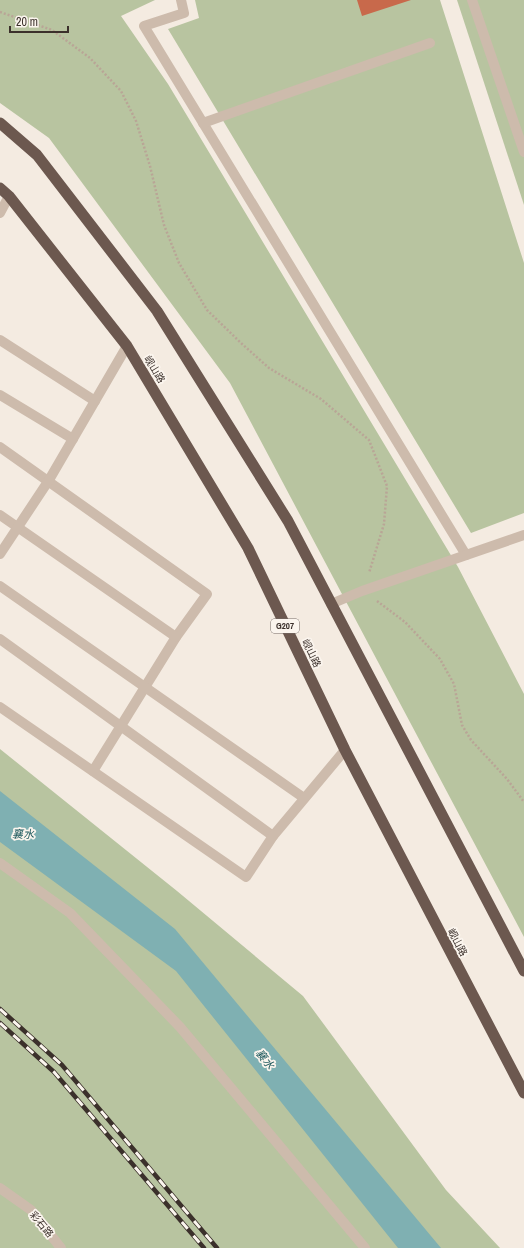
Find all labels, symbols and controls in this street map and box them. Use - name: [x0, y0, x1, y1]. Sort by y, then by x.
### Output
- scale bar: [10, 8, 68, 34]
- text: 20 m: [16, 14, 38, 30]
- street label: 岘山路: [141, 353, 168, 385]
- road number: G207: [271, 619, 299, 633]
- street label: 岘山路: [299, 637, 324, 670]
- water label: 襄水: [12, 827, 35, 841]
- street label: 岘山路: [445, 926, 470, 959]
- water label: 襄水: [253, 1046, 278, 1073]
- street label: 彩石路: [27, 1209, 56, 1240]

